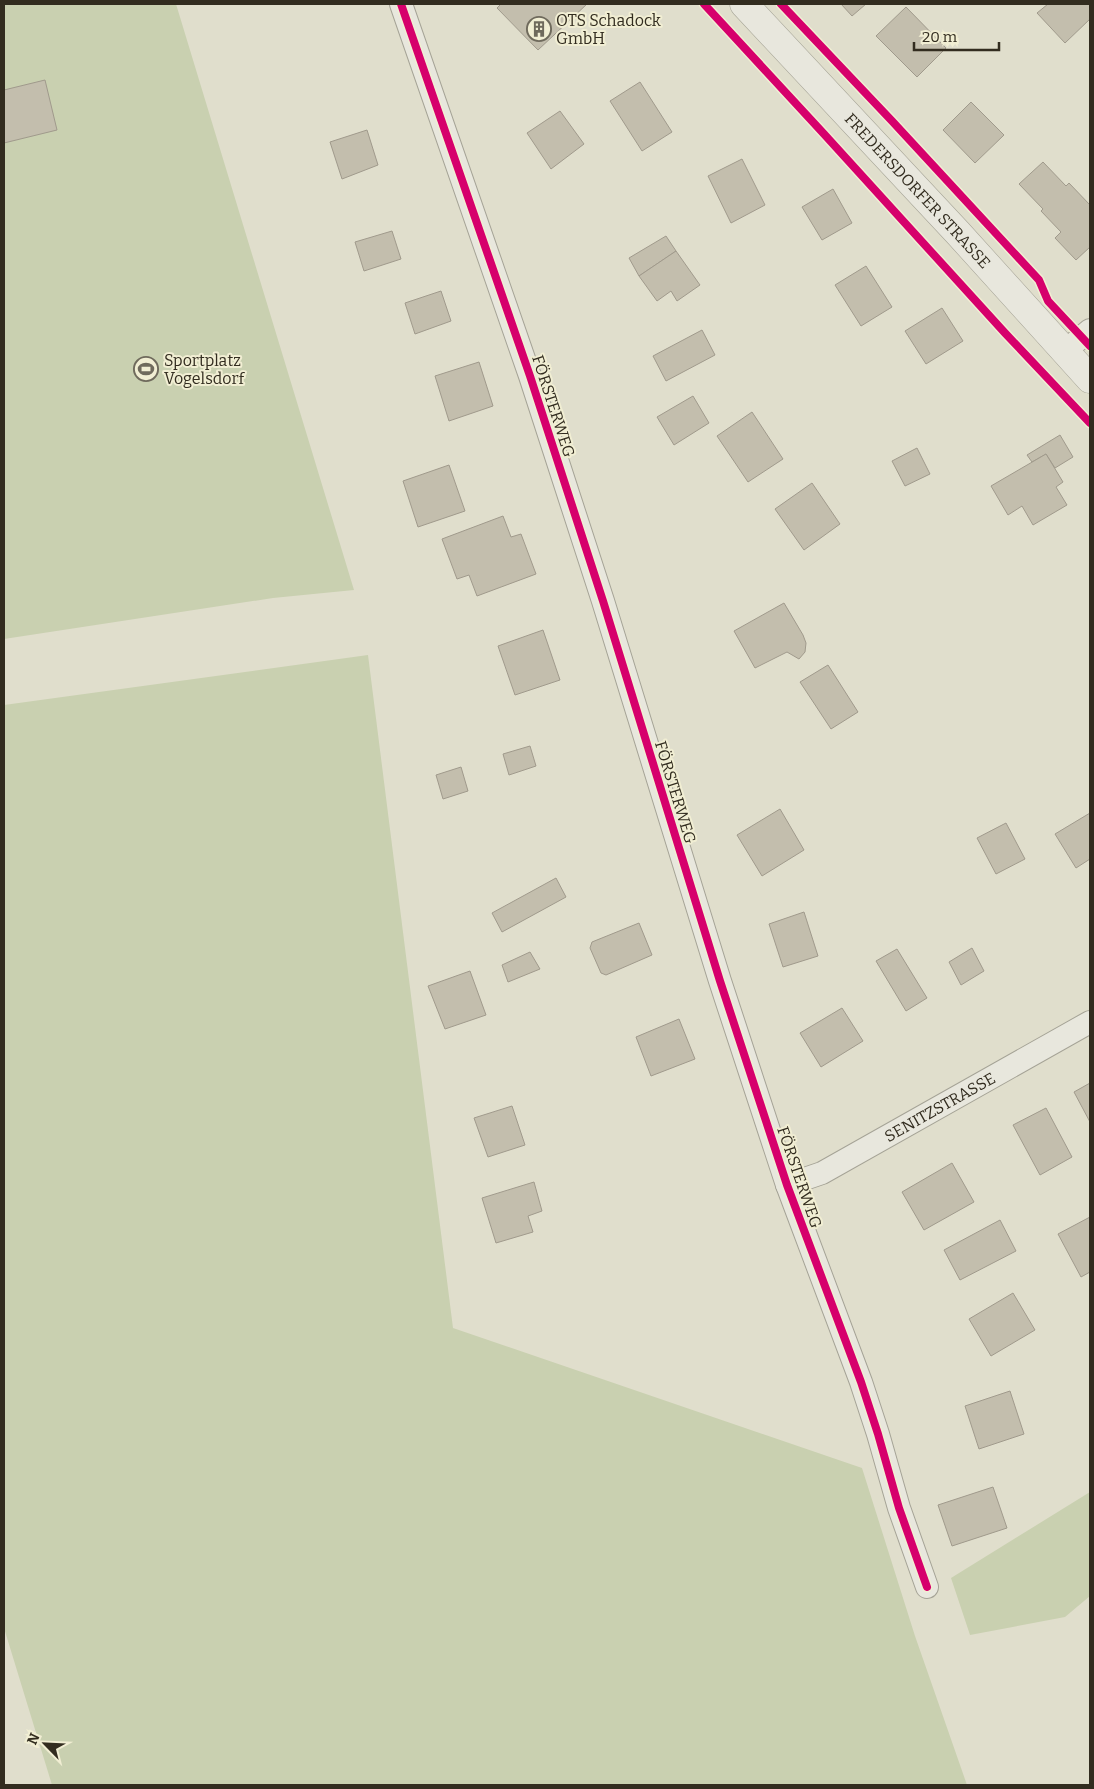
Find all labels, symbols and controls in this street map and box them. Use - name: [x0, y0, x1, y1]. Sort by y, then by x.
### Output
- place label: OTS Schadock GmbH: [556, 11, 661, 48]
- building icon: OTS Schadock GmbH: [526, 16, 552, 42]
- scale bar: [914, 20, 999, 52]
- text: 20 m: [922, 28, 958, 46]
- street label: FREDERSDORFER STRASSE: [841, 109, 994, 272]
- place label: Sportplatz Vogelsdorf: [164, 351, 245, 388]
- street label: FÖRSTERWEG: [528, 353, 579, 460]
- sports icon: Sportplatz Vogelsdorf: [133, 356, 159, 382]
- street label: FÖRSTERWEG: [651, 739, 700, 846]
- street label: SENITZSTRASSE: [881, 1068, 999, 1146]
- street label: FÖRSTERWEG: [773, 1124, 826, 1231]
- north arrow: [20, 1719, 70, 1769]
- text: N: [24, 1730, 44, 1747]

